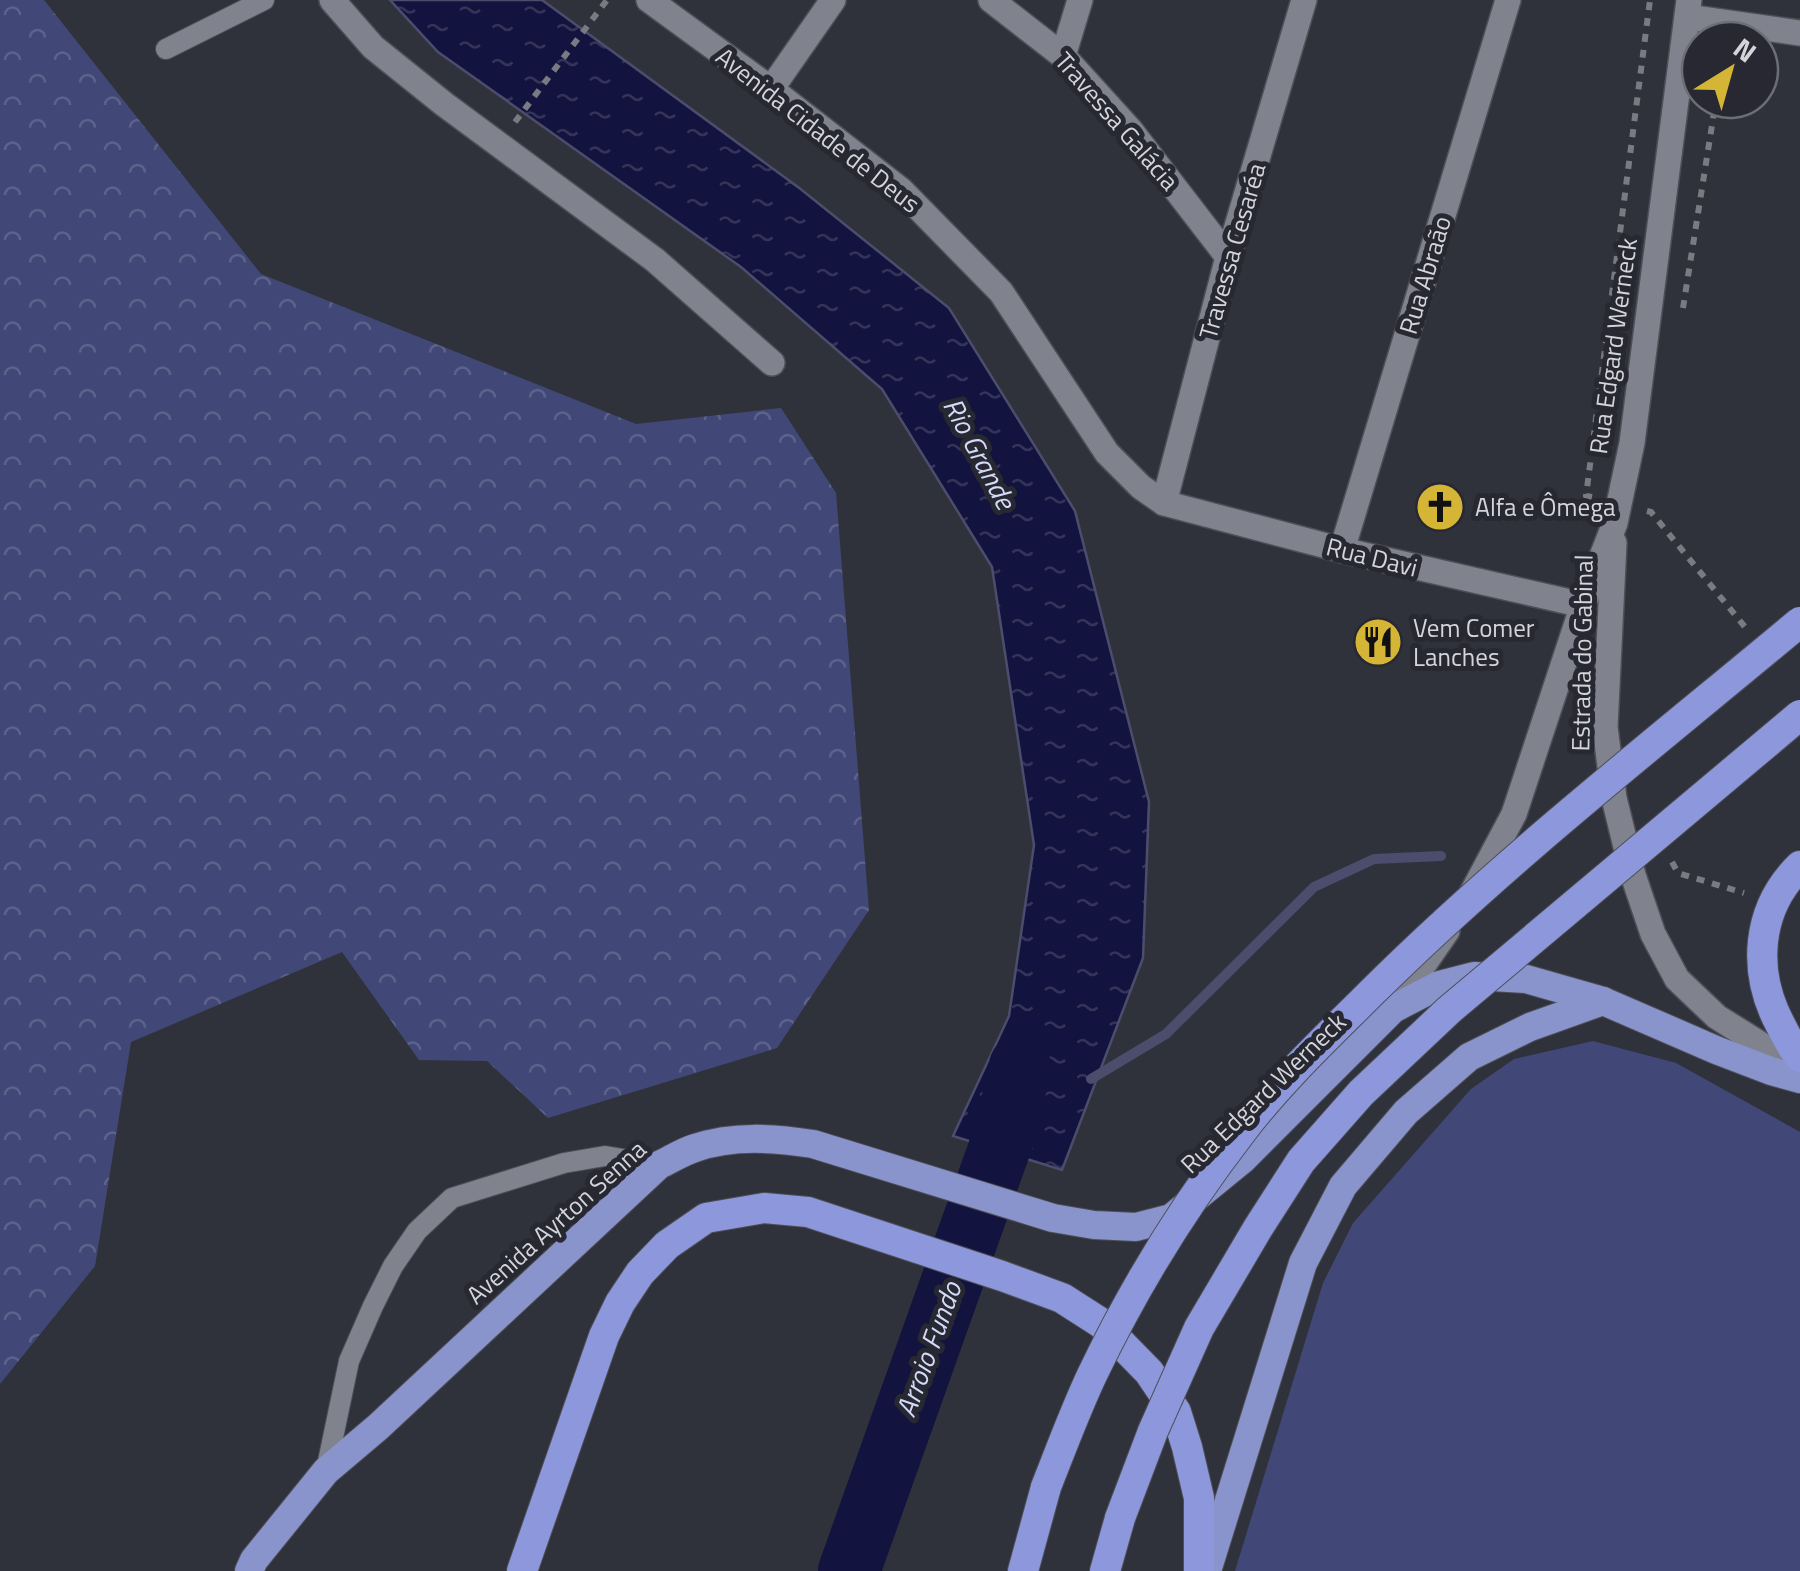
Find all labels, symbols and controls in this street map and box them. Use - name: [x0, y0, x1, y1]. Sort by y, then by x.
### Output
- north arrow: [1680, 20, 1780, 120]
- text: N: [1725, 27, 1766, 73]
- street label: Avenida Cidade de Deus: [708, 38, 928, 222]
- street label: Travessa Galácia: [1046, 43, 1188, 199]
- street label: Travessa Cesaréa: [1189, 158, 1275, 343]
- street label: Rua Abraão: [1389, 211, 1461, 339]
- street label: Rua Edgard Werneck: [1579, 236, 1647, 456]
- water label: Rio Grande: [933, 390, 1028, 518]
- church icon: Alfa e Ômega: [1414, 481, 1466, 533]
- place label: Alfa e Ômega: [1475, 488, 1616, 526]
- street label: Rua Davi: [1322, 527, 1422, 587]
- street label: Estrada do Gabinal: [1561, 554, 1603, 752]
- place label: Vem Comer Lanches: [1413, 609, 1535, 676]
- restaurant icon: Vem Comer Lanches: [1352, 616, 1404, 668]
- street label: Rua Edgard Werneck: [1171, 1004, 1355, 1182]
- street label: Avenida Ayrton Senna: [458, 1130, 655, 1313]
- water label: Arroio Fundo: [884, 1274, 973, 1423]

